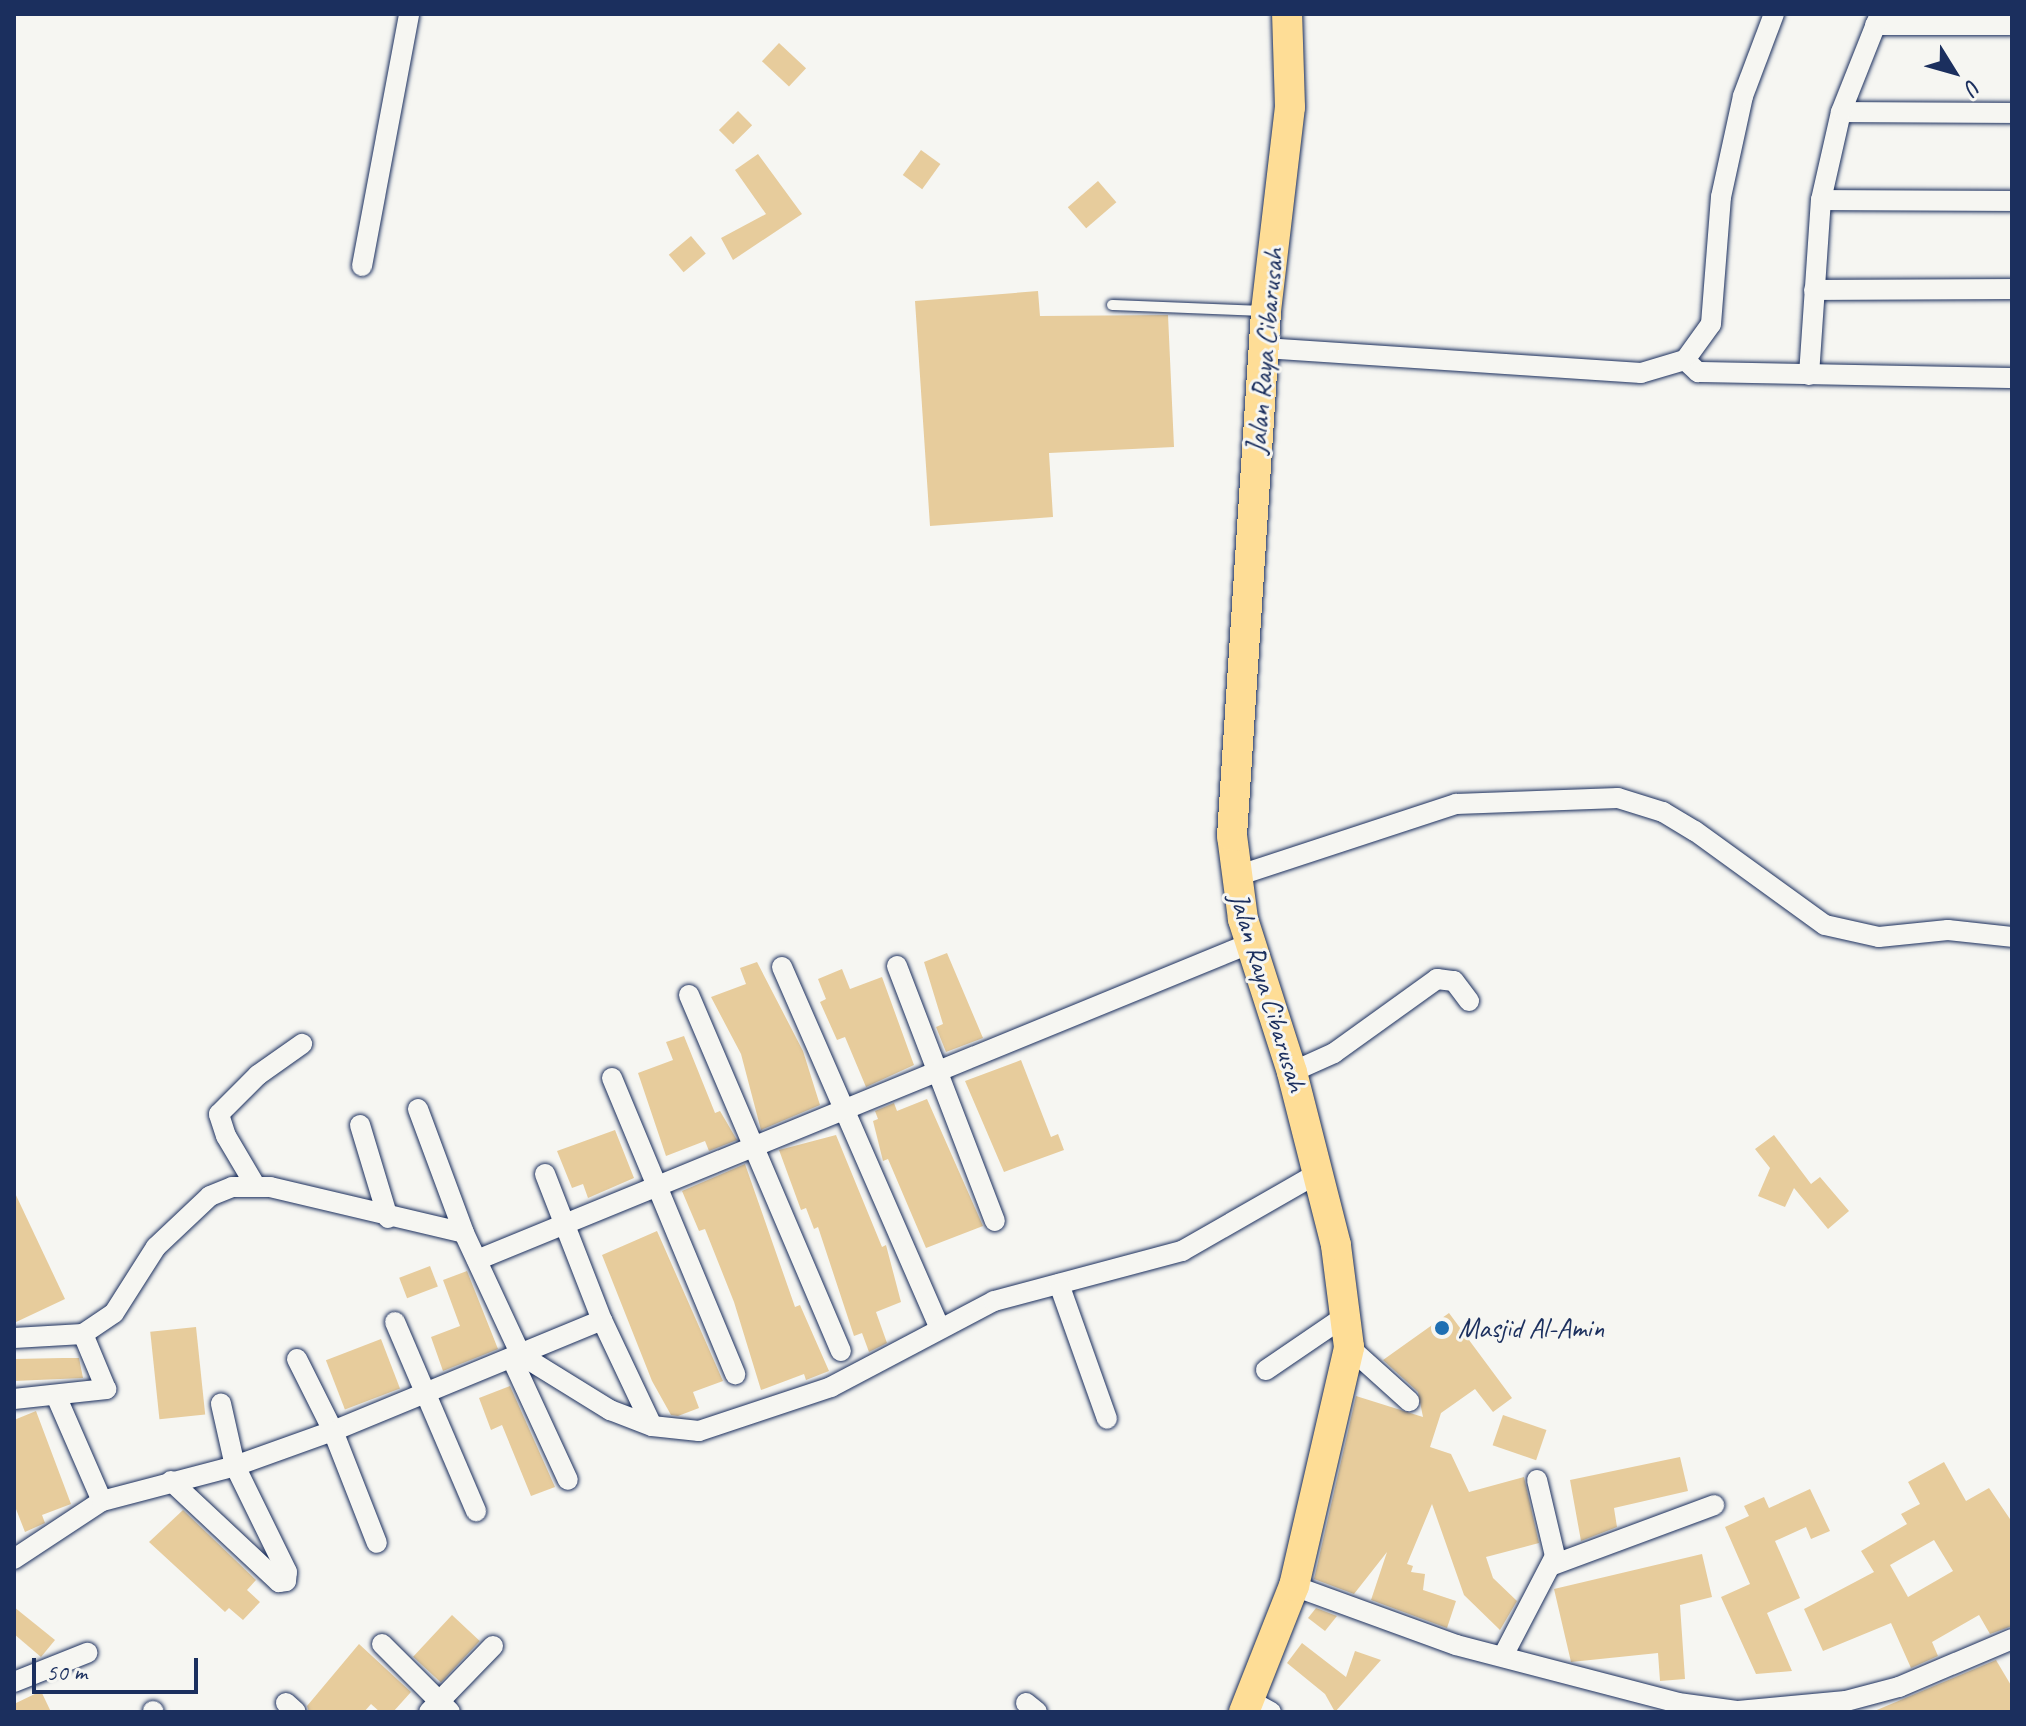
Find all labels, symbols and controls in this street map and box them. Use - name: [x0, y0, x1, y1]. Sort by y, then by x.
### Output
- north arrow: [1914, 32, 1994, 112]
- text: U: [1959, 74, 1988, 99]
- street label: Jalan Raya Cibarusah: [1239, 246, 1291, 456]
- street label: Jalan Raya Cibarusah: [1222, 888, 1314, 1096]
- place label: Masjid Al-Amin: [1458, 1311, 1604, 1345]
- marker: Masjid Al-Amin: [1433, 1319, 1451, 1337]
- scale bar: [36, 1642, 202, 1692]
- text: 50 m: [46, 1657, 87, 1687]

